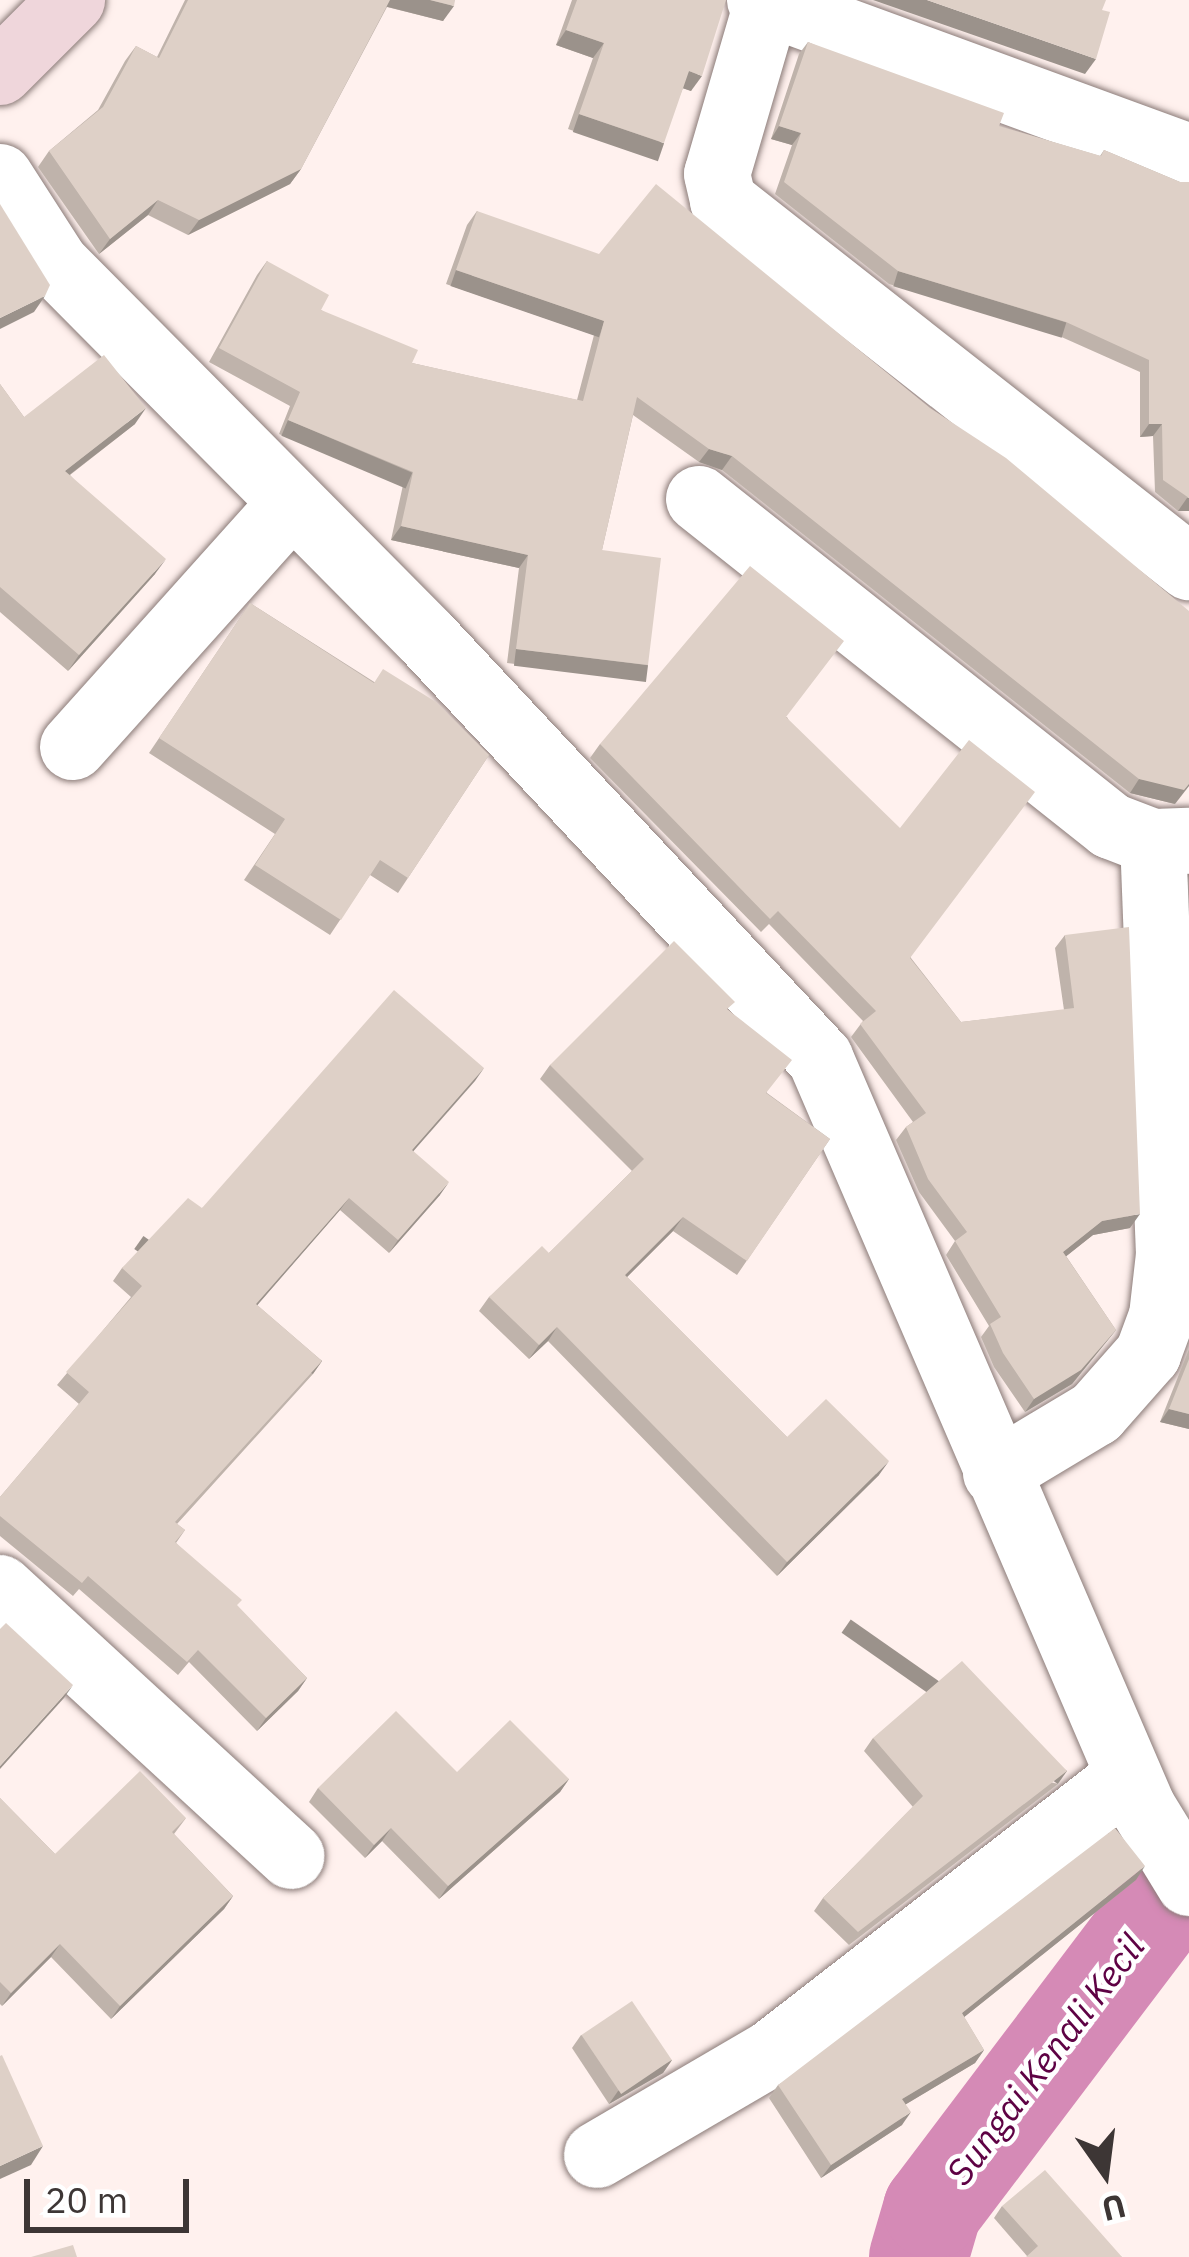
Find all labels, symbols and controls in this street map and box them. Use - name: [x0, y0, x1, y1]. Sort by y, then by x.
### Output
- water label: Sungai Kenali Kecil: [937, 1925, 1153, 2193]
- north arrow: [1045, 2113, 1165, 2233]
- scale bar: [30, 2155, 195, 2229]
- text: 20 m: [45, 2176, 128, 2223]
- text: U: [1098, 2185, 1130, 2232]

